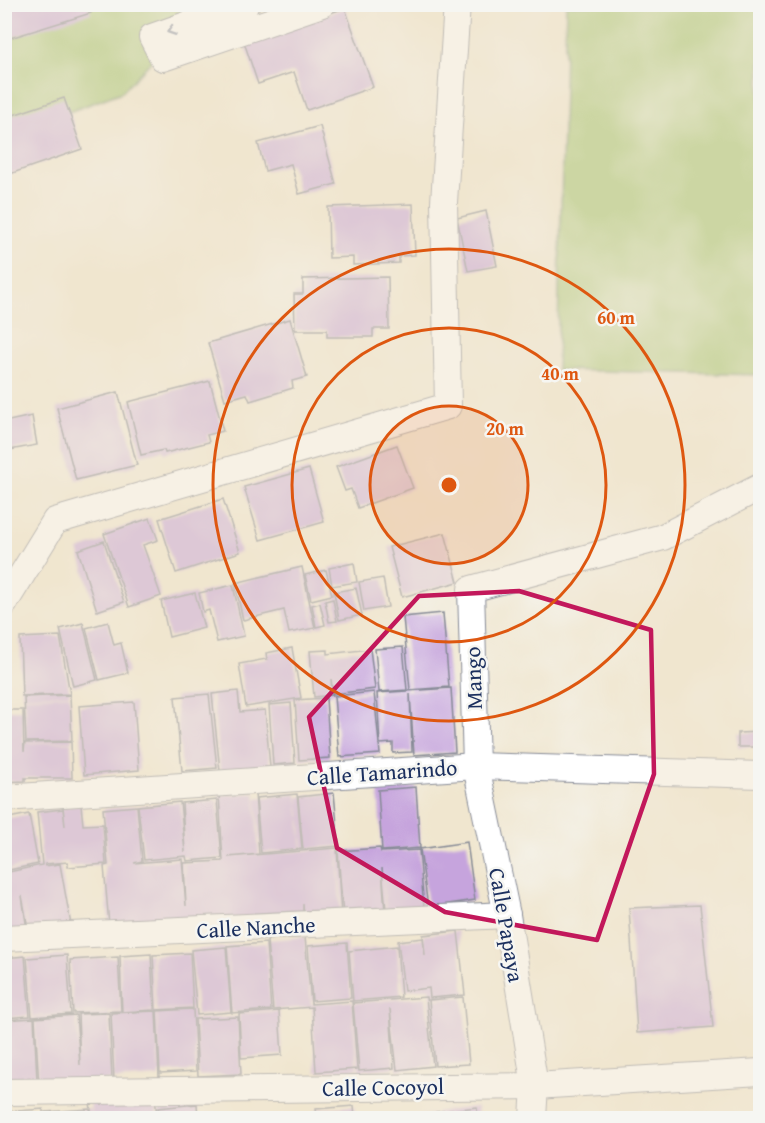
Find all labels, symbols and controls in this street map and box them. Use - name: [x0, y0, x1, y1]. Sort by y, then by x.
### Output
- one-way arrow: [166, 23, 177, 36]
- text: 60 m: [597, 304, 636, 331]
- text: 40 m: [541, 360, 580, 387]
- text: 20 m: [486, 415, 525, 442]
- centre of rings: [439, 475, 459, 495]
- street label: Mango: [456, 646, 490, 710]
- street label: Calle Tamarindo: [306, 751, 458, 793]
- street label: Calle Papaya: [481, 865, 533, 985]
- street label: Calle Nanche: [196, 908, 316, 946]
- street label: Calle Cocoyol: [322, 1070, 444, 1104]

